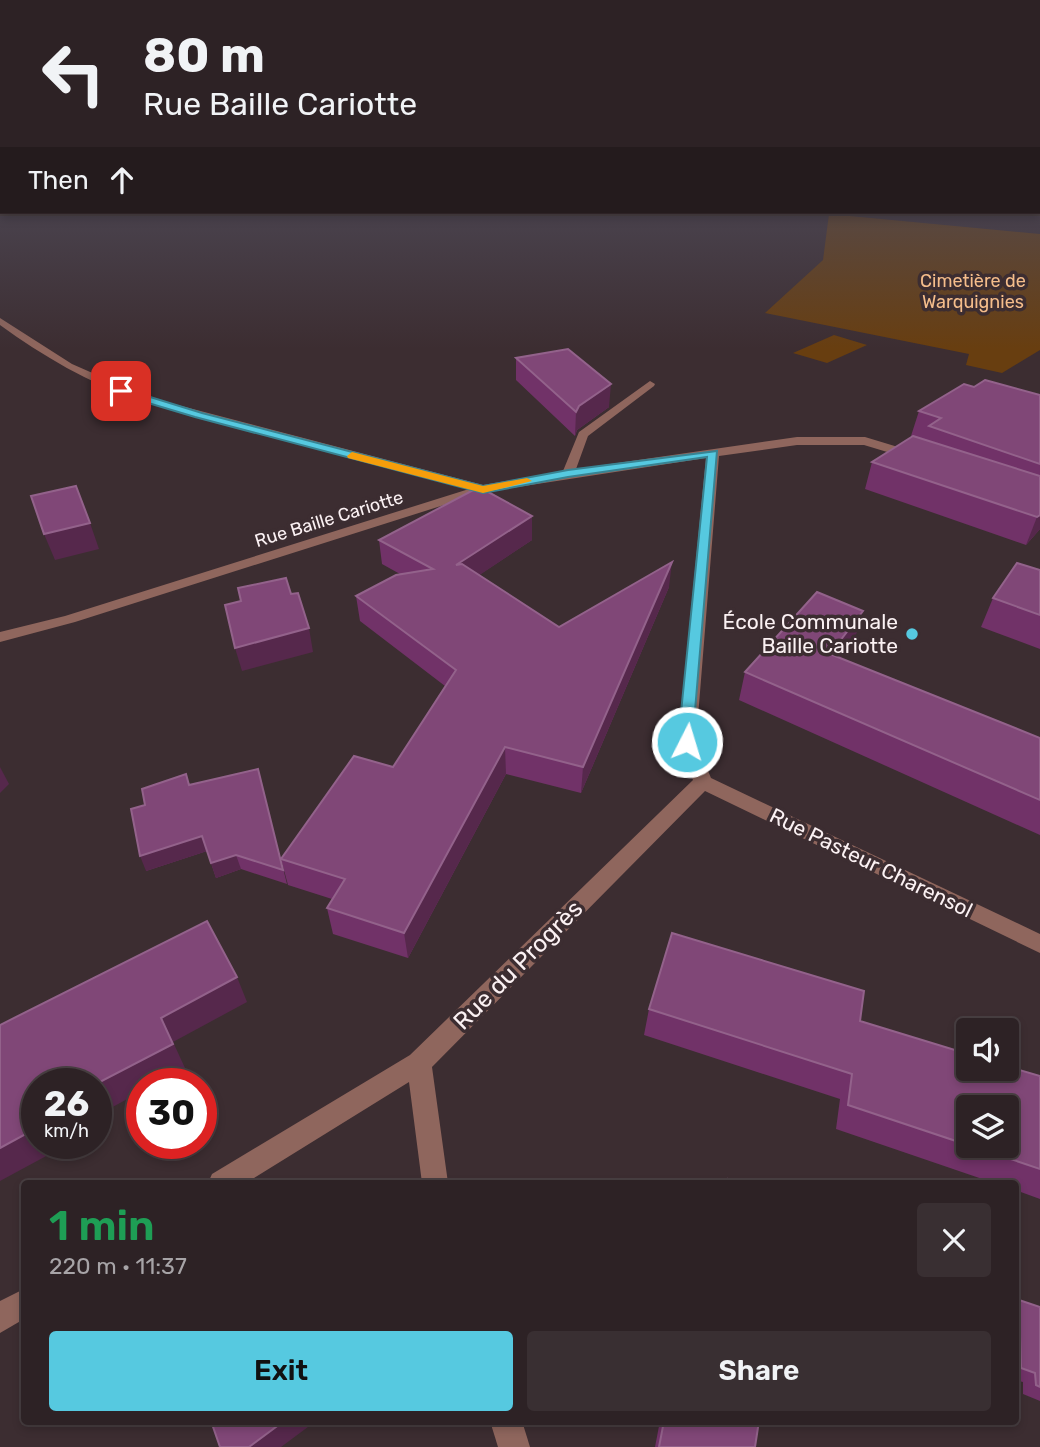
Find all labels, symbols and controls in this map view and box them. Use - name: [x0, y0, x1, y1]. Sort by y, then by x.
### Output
- text: 80 m: [143, 26, 265, 84]
- icon: left: [28, 28, 119, 119]
- text: Rue Baille Cariotte: [143, 85, 417, 123]
- icon: ahead: [103, 161, 141, 199]
- text: Then: [28, 165, 89, 196]
- park label: Cimetière de Warquignies: [920, 270, 1026, 313]
- pin: [91, 361, 151, 421]
- icon: arrive: [102, 372, 140, 410]
- street label: Rue Baille Cariotte: [252, 486, 406, 552]
- place label: École Communale Baille Cariotte: [723, 609, 898, 658]
- marker: École Communale Baille Cariotte: [904, 626, 920, 642]
- position arrow: [650, 705, 724, 779]
- street label: Rue Pasteur Charensol: [766, 803, 977, 923]
- street label: Rue du Progrès: [448, 895, 588, 1035]
- map controls: [956, 1018, 1019, 1158]
- button: sound: [956, 1018, 1019, 1081]
- speed limit sign: 30: [126, 1068, 217, 1159]
- text: 26: [44, 1083, 89, 1125]
- button: layers: [956, 1095, 1019, 1158]
- text: km/h: [44, 1120, 89, 1142]
- text: 1 min: [49, 1201, 155, 1251]
- button: close: [917, 1203, 991, 1277]
- text: 220 m · 11:37: [49, 1252, 187, 1280]
- button: Exit: [49, 1331, 513, 1411]
- button: Share: [527, 1331, 991, 1411]

